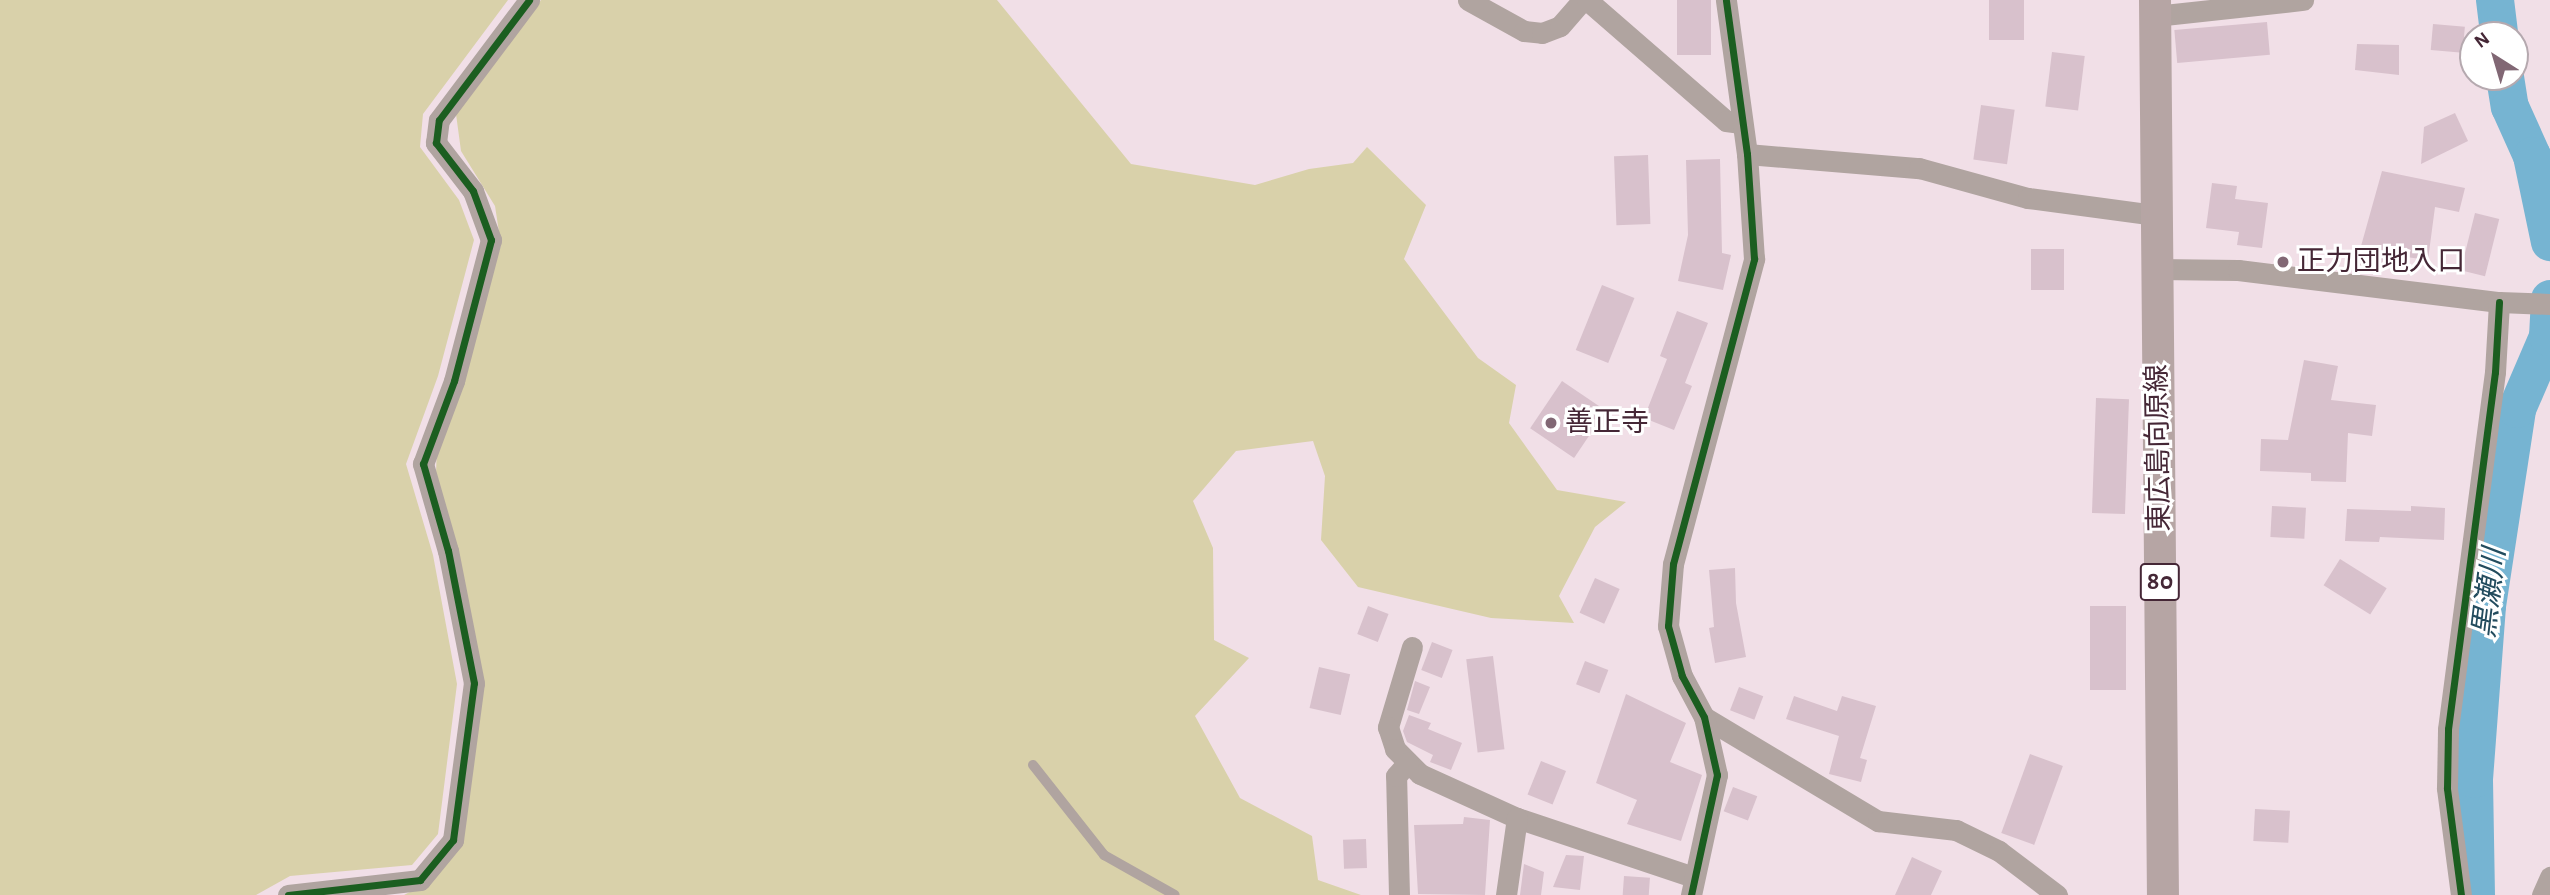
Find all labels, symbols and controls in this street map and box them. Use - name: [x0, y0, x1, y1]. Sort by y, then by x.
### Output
- north arrow: [2459, 21, 2529, 91]
- text: N: [2471, 29, 2493, 52]
- place label: 正力団地入口: [2297, 245, 2465, 279]
- marker: 正力団地入口: [2275, 254, 2291, 270]
- street label: 東広島向原線: [2141, 364, 2177, 532]
- place label: 善正寺: [1565, 406, 1649, 440]
- marker: 善正寺: [1543, 415, 1559, 431]
- water label: 黒瀬川: [2467, 546, 2513, 640]
- road number: 80: [2139, 560, 2181, 604]

